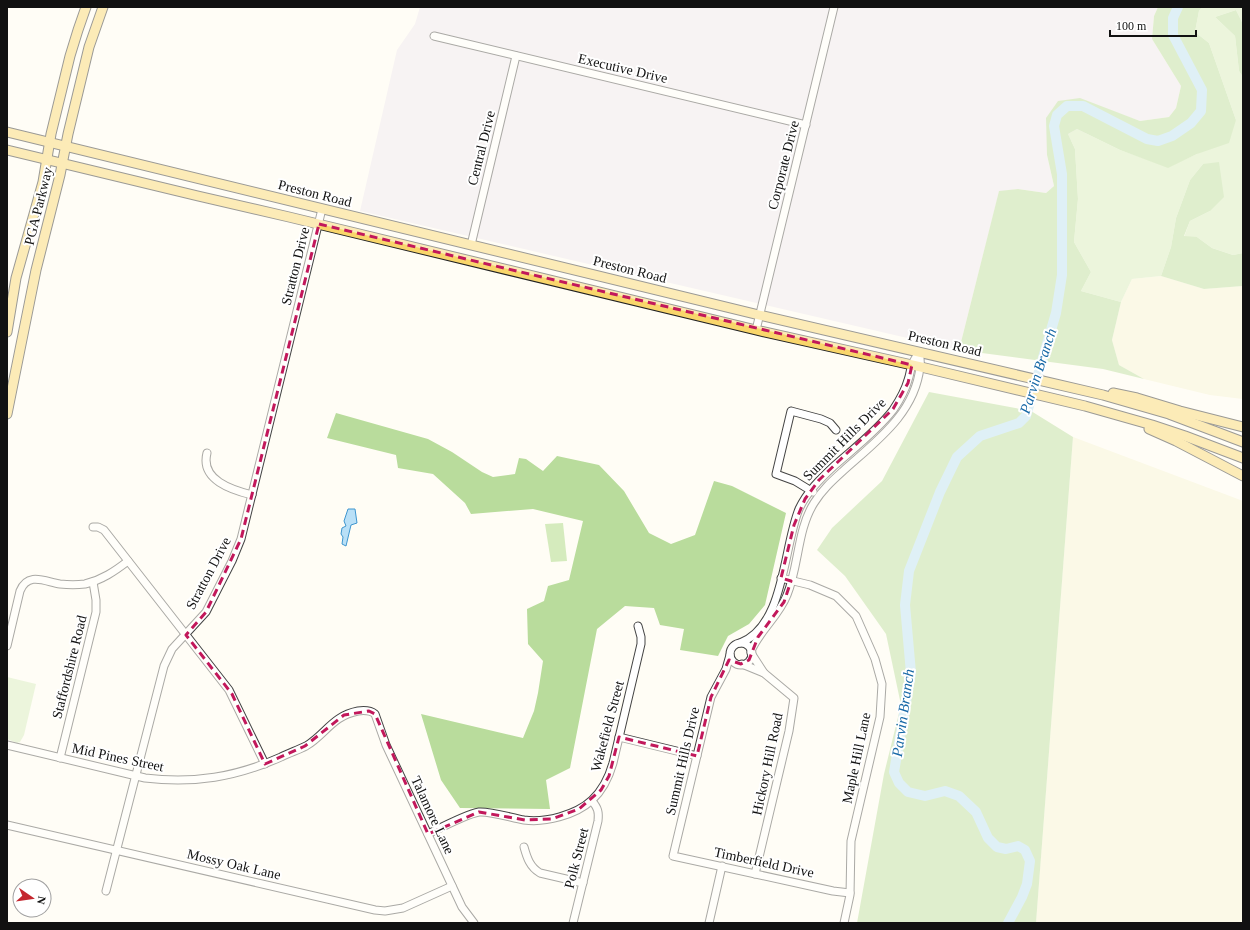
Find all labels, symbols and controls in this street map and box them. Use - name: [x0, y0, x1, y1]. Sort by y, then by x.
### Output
- scale bar: [1110, 12, 1196, 38]
- text: 100 m: [1116, 19, 1147, 33]
- street label: Executive Drive: [577, 51, 669, 86]
- street label: Central Drive: [465, 109, 498, 187]
- street label: Corporate Drive: [765, 119, 802, 211]
- street label: PGA Parkway: [22, 166, 55, 247]
- street label: Preston Road: [277, 177, 353, 210]
- street label: Stratton Drive: [279, 226, 312, 307]
- street label: Preston Road: [592, 253, 668, 286]
- water label: Parvin Branch: [1016, 326, 1059, 417]
- street label: Preston Road: [907, 328, 983, 359]
- street label: Summit Hills Drive: [800, 395, 889, 484]
- street label: Stratton Drive: [183, 535, 234, 612]
- street label: Staffordshire Road: [49, 614, 90, 720]
- water label: Parvin Branch: [889, 668, 917, 759]
- street label: Wakefield Street: [588, 679, 627, 773]
- street label: Summit Hills Drive: [663, 706, 702, 817]
- street label: Maple Hill Lane: [840, 711, 873, 805]
- street label: Hickory Hill Road: [749, 712, 786, 817]
- street label: Mid Pines Street: [71, 740, 165, 775]
- street label: Talamore Lane: [408, 774, 457, 857]
- street label: Polk Street: [562, 826, 591, 890]
- street label: Timberfield Drive: [713, 845, 815, 880]
- street label: Mossy Oak Lane: [186, 846, 282, 883]
- north arrow: [12, 878, 52, 918]
- text: N: [35, 895, 48, 906]

